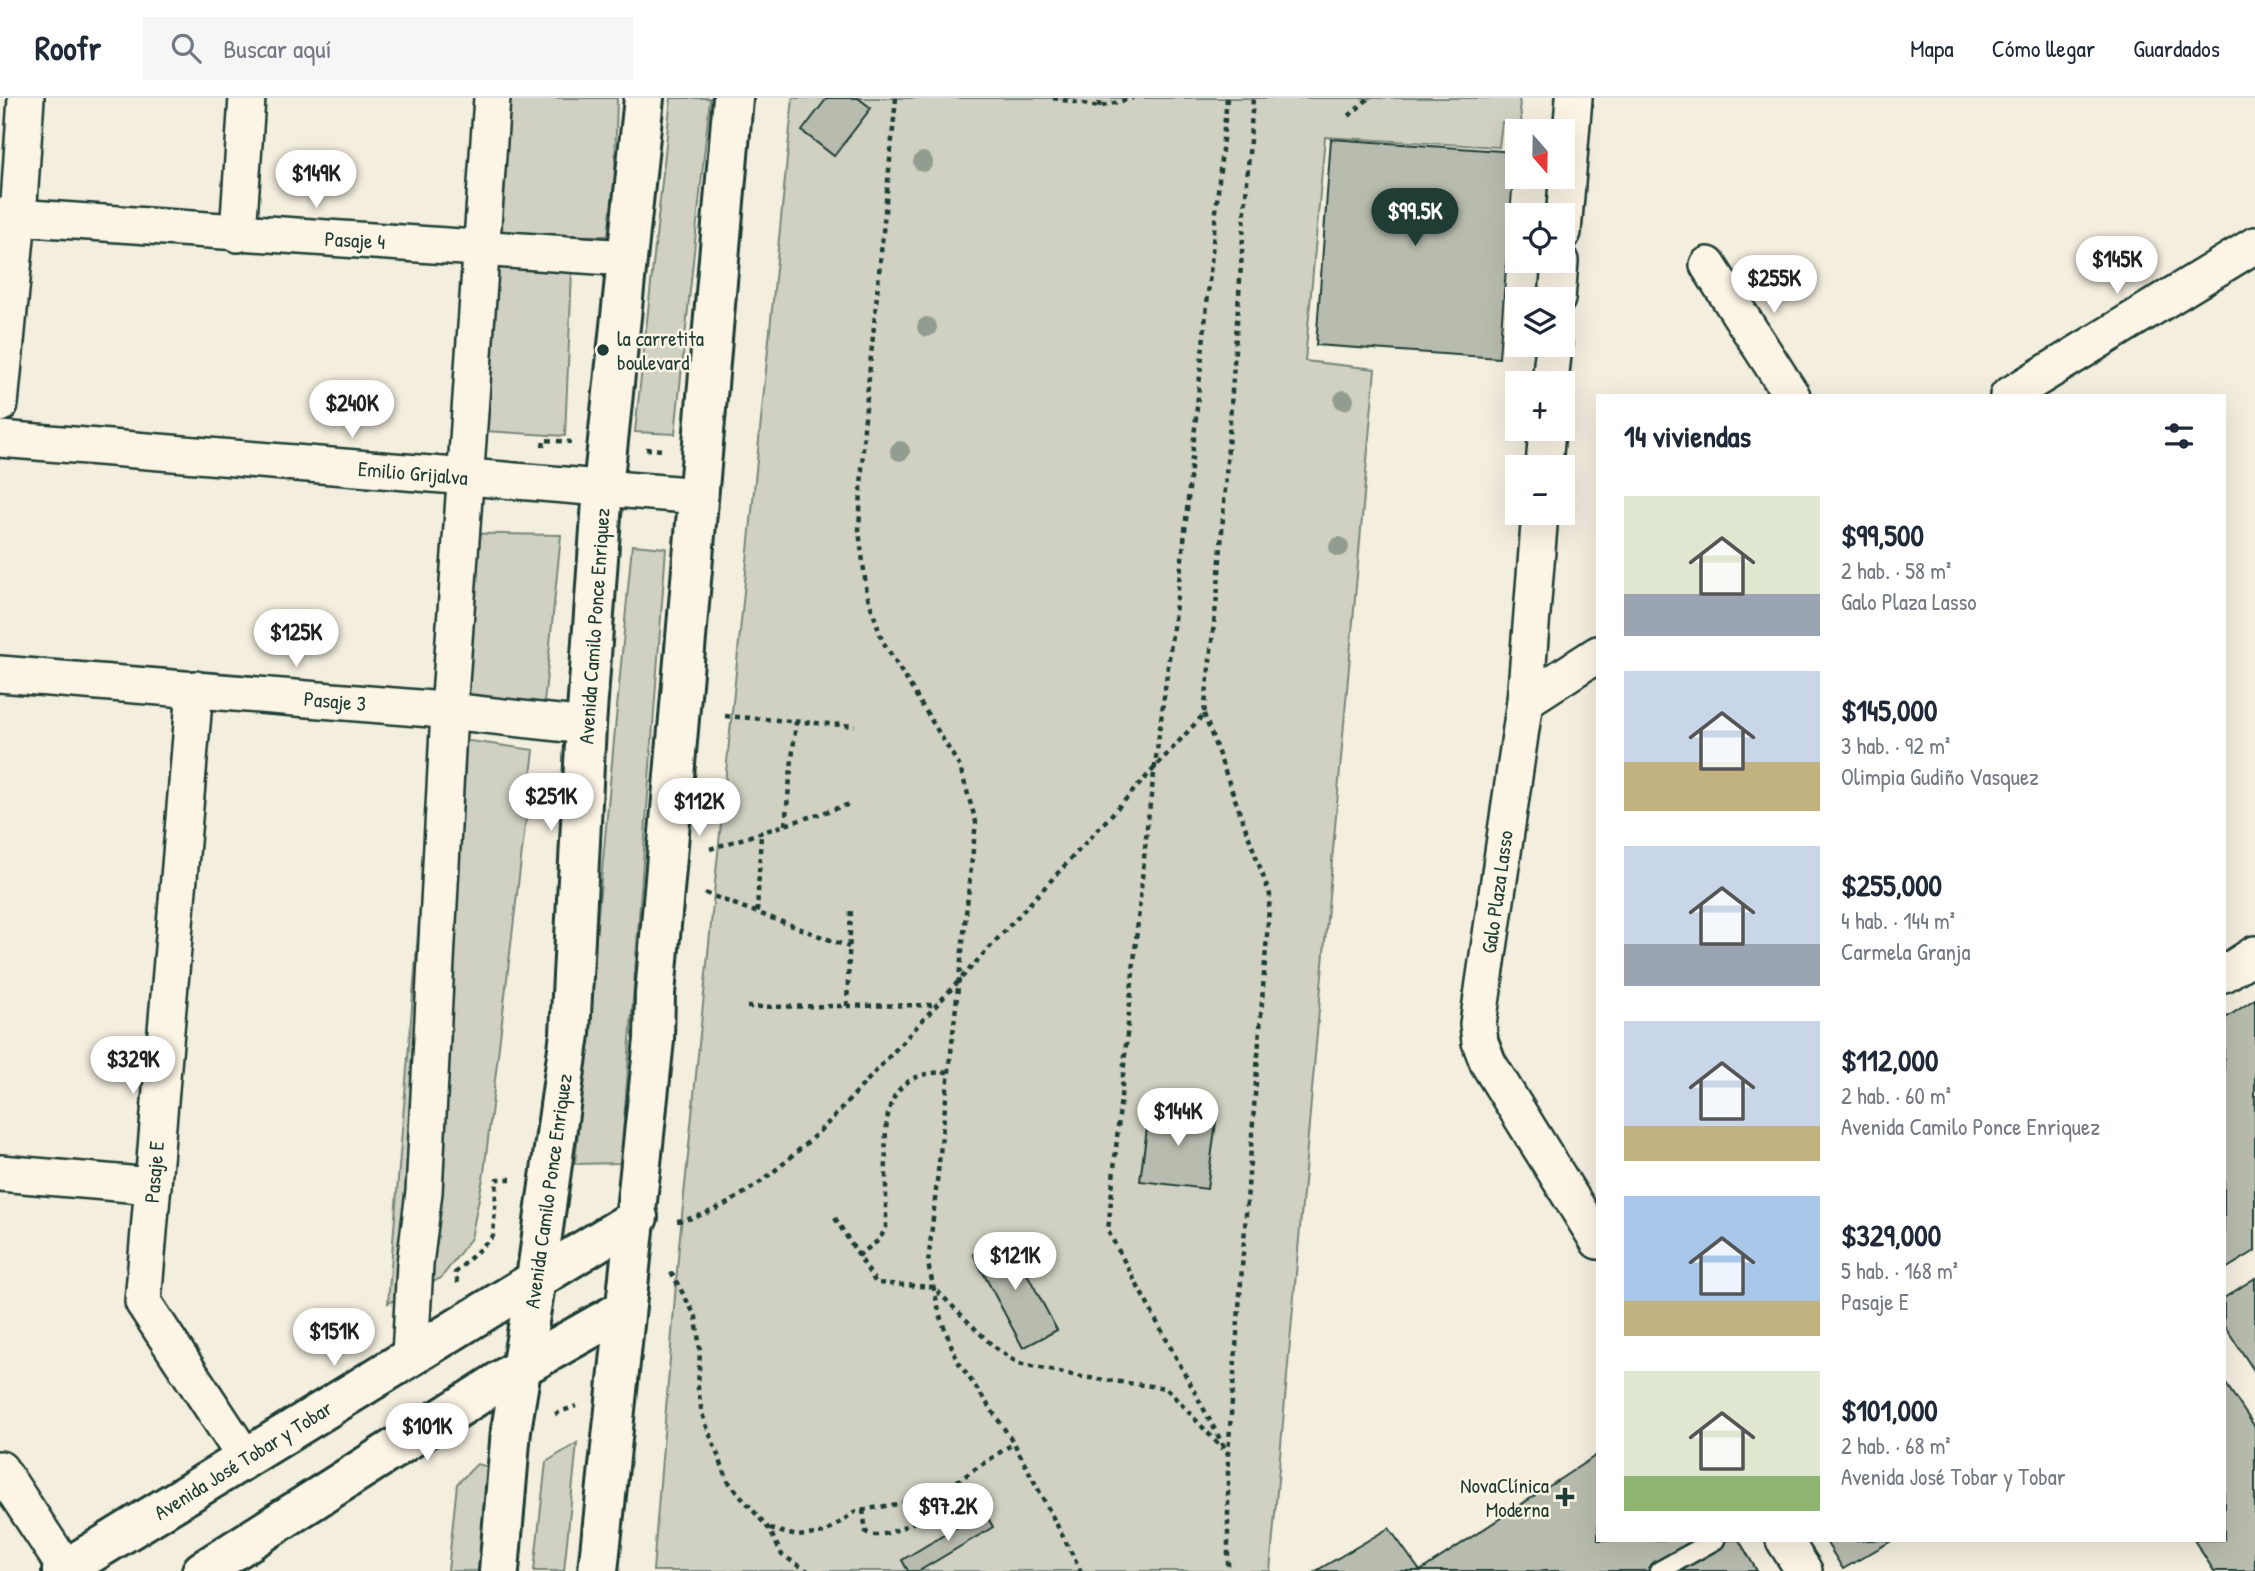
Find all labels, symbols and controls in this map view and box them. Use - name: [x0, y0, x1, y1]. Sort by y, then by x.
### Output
- search box: [143, 17, 633, 80]
- text: Roofr: [35, 26, 101, 70]
- icon: search: [167, 29, 205, 67]
- text: Buscar aquí: [223, 31, 331, 66]
- text: Mapa: [1910, 32, 1954, 64]
- text: Cómo llegar: [1992, 32, 2095, 64]
- text: Guardados: [2133, 32, 2220, 64]
- north arrow: [1505, 119, 1575, 189]
- map controls: [1505, 119, 1575, 525]
- pin: $149K: [267, 150, 365, 210]
- text: $149K: [291, 157, 341, 188]
- pin: $99.5K: [1358, 188, 1472, 248]
- text: $99.5K: [1387, 195, 1443, 226]
- button: locate: [1505, 203, 1575, 273]
- street label: Pasaje 4: [324, 224, 386, 256]
- pin: $145K: [2068, 236, 2166, 296]
- text: $145K: [2092, 243, 2142, 274]
- pin: $255K: [1725, 256, 1823, 315]
- text: $255K: [1747, 262, 1801, 293]
- button: layers: [1505, 287, 1575, 357]
- place label: la carretita boulevard: [617, 324, 704, 377]
- marker: la carretita boulevard: [595, 342, 611, 358]
- button: +: [1505, 371, 1575, 441]
- pin: $240K: [303, 380, 401, 440]
- text: $240K: [325, 387, 379, 418]
- text: 14 viviendas: [1624, 416, 1751, 456]
- icon: filters: [2160, 417, 2198, 455]
- street label: Emilio Grijalva: [357, 454, 469, 492]
- button: −: [1505, 455, 1575, 525]
- street label: Avenida Camilo Ponce Enriquez: [571, 507, 617, 745]
- text: $99,500: [1841, 515, 1924, 555]
- icon: home: [1680, 524, 1764, 608]
- text: 2 hab. · 58 m²: [1841, 555, 1951, 586]
- text: Galo Plaza Lasso: [1841, 586, 1977, 617]
- pin: $125K: [247, 610, 345, 669]
- text: $125K: [270, 616, 322, 647]
- street label: Pasaje 3: [303, 684, 367, 718]
- text: $145,000: [1841, 690, 1937, 730]
- icon: home: [1680, 699, 1764, 783]
- text: 3 hab. · 92 m²: [1841, 730, 1950, 761]
- text: Olimpia Gudiño Vasquez: [1841, 761, 2039, 792]
- pin: $251K: [502, 774, 600, 833]
- pin: $112K: [650, 778, 748, 838]
- text: $251K: [525, 780, 577, 811]
- text: $112K: [673, 785, 725, 816]
- street label: Galo Plaza Lasso: [1474, 829, 1520, 955]
- text: $255,000: [1841, 865, 1942, 905]
- icon: home: [1680, 874, 1764, 958]
- text: 4 hab. · 144 m²: [1841, 905, 1955, 936]
- text: Carmela Granja: [1841, 936, 1970, 967]
- pin: $329K: [84, 1037, 182, 1096]
- text: $112,000: [1841, 1040, 1938, 1080]
- text: $329K: [106, 1043, 160, 1074]
- icon: home: [1680, 1049, 1764, 1133]
- street label: Avenida Camilo Ponce Enriquez: [517, 1072, 579, 1310]
- text: 2 hab. · 60 m²: [1841, 1080, 1951, 1111]
- pin: $144K: [1129, 1088, 1227, 1148]
- text: $144K: [1153, 1095, 1203, 1126]
- text: Avenida Camilo Ponce Enriquez: [1841, 1111, 2100, 1142]
- street label: Pasaje E: [137, 1140, 171, 1204]
- text: $329,000: [1841, 1215, 1941, 1255]
- icon: home: [1680, 1224, 1764, 1308]
- pin: $121K: [966, 1232, 1064, 1292]
- text: $121K: [989, 1239, 1041, 1270]
- text: 5 hab. · 168 m²: [1841, 1255, 1958, 1286]
- text: Pasaje E: [1841, 1286, 1909, 1317]
- pin: $151K: [285, 1308, 383, 1368]
- text: $151K: [309, 1315, 359, 1346]
- text: $101,000: [1841, 1390, 1938, 1430]
- street label: Avenida José Tobar y Tobar: [148, 1393, 338, 1527]
- icon: home: [1680, 1399, 1764, 1483]
- pin: $101K: [378, 1404, 476, 1463]
- text: $101K: [402, 1410, 452, 1441]
- text: 2 hab. · 68 m²: [1841, 1430, 1951, 1461]
- text: Avenida José Tobar y Tobar: [1841, 1461, 2066, 1492]
- place label: NovaClínica Moderna: [1460, 1471, 1549, 1524]
- pin: $97.2K: [891, 1484, 1005, 1543]
- marker: NovaClínica Moderna: [1555, 1487, 1575, 1507]
- text: $97.2K: [918, 1490, 978, 1521]

